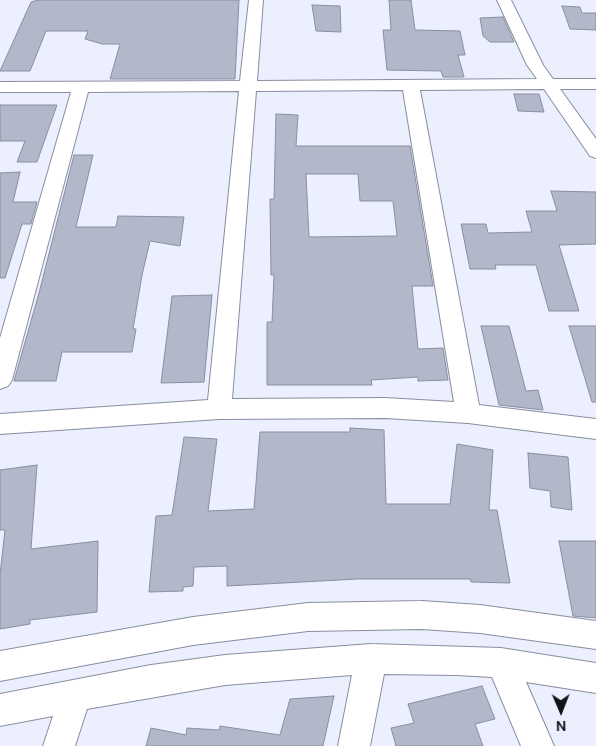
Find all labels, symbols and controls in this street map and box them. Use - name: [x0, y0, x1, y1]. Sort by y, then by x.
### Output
- north arrow: [536, 686, 586, 736]
- text: N: [556, 717, 567, 735]

